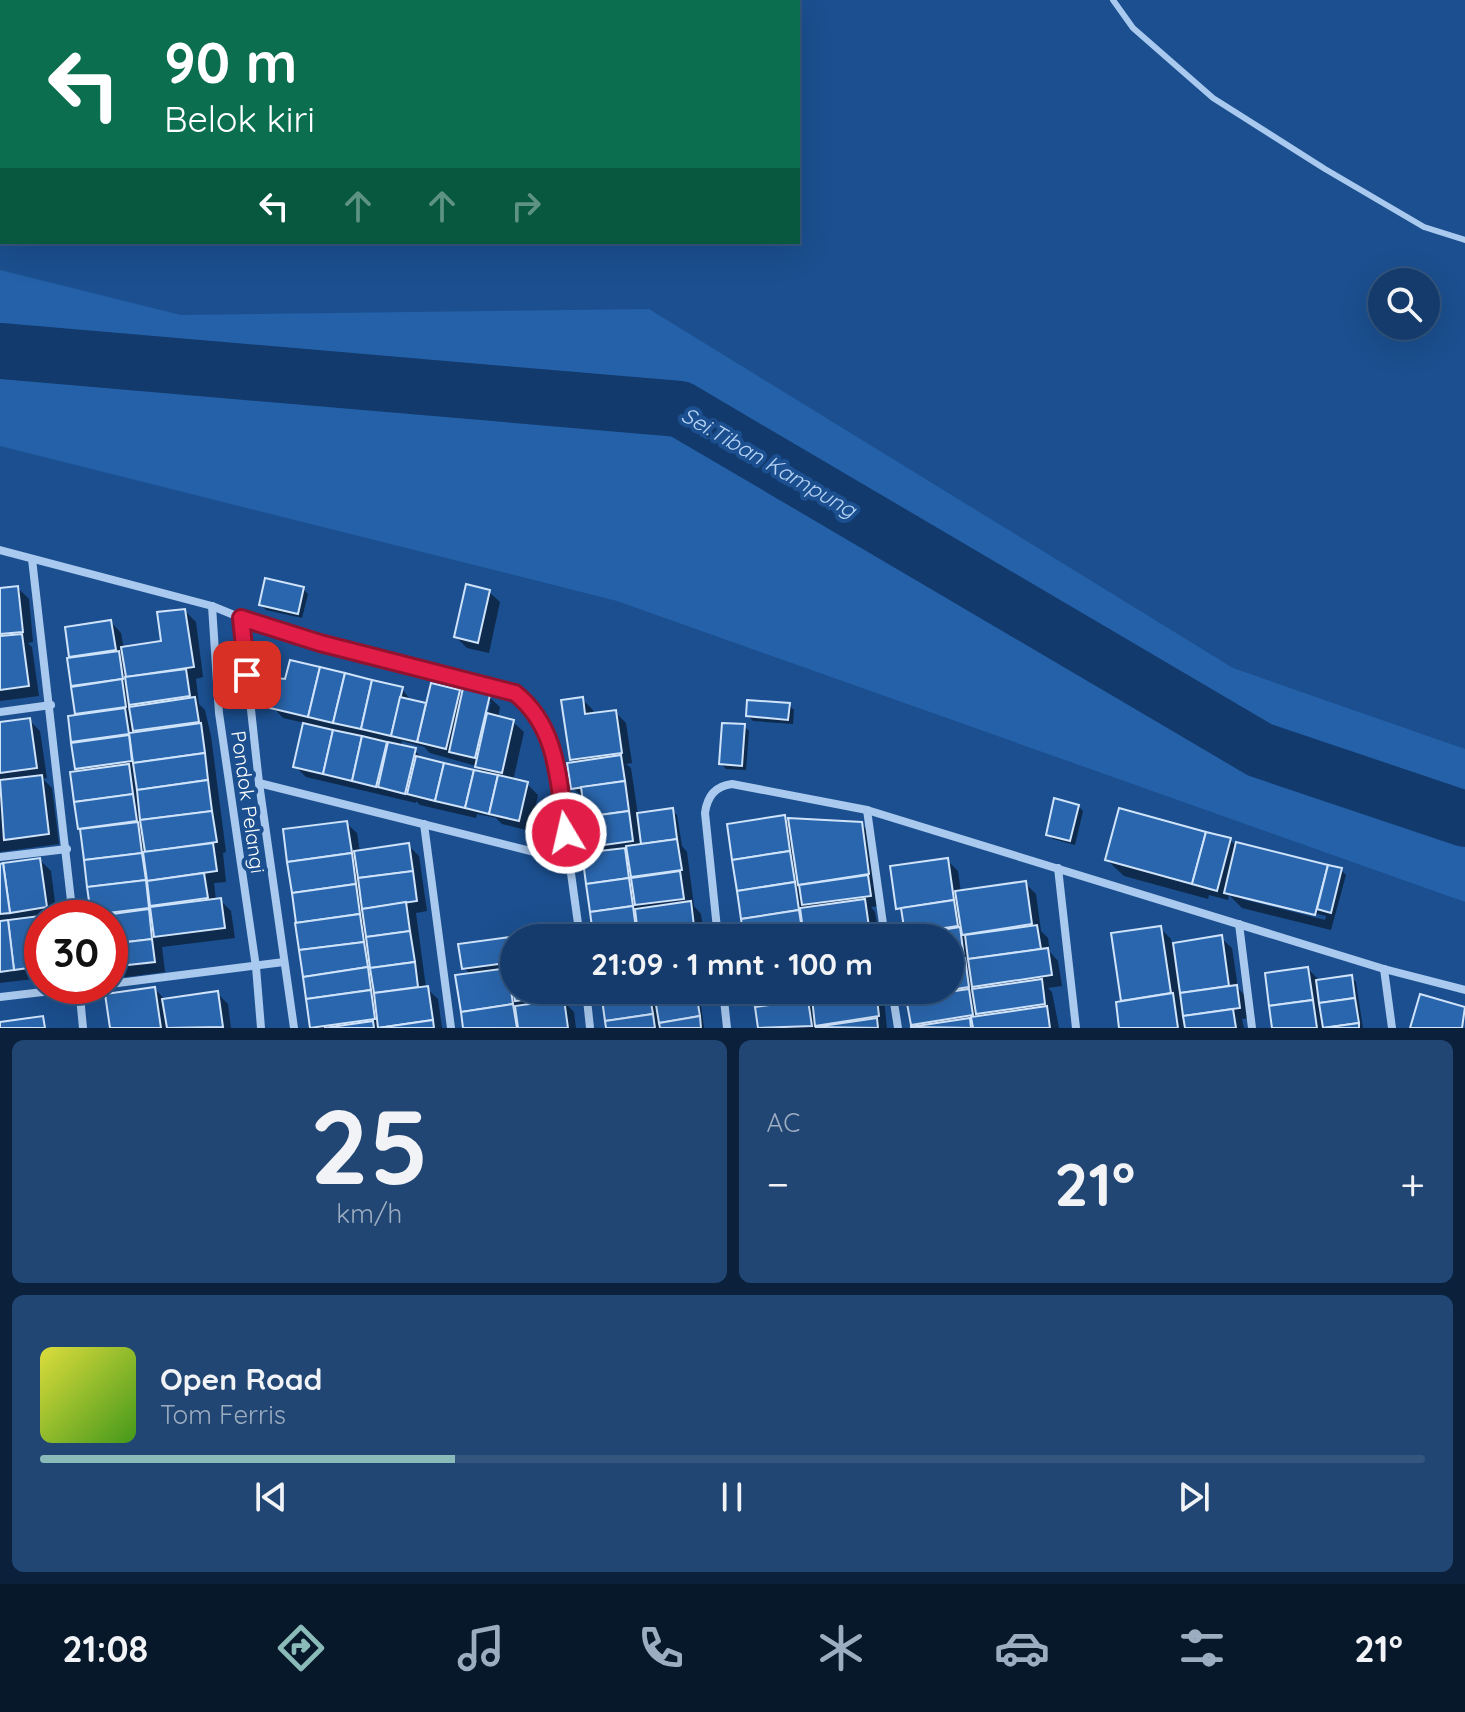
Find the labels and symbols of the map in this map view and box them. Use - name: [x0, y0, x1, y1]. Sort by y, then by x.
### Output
- water label: Sei.Tiban Kampung: [677, 401, 863, 524]
- pin: [213, 641, 281, 709]
- street label: Pondok Pelangi: [226, 729, 271, 875]
- position arrow: [524, 791, 608, 875]
- speed limit sign: 30: [24, 900, 128, 1004]

